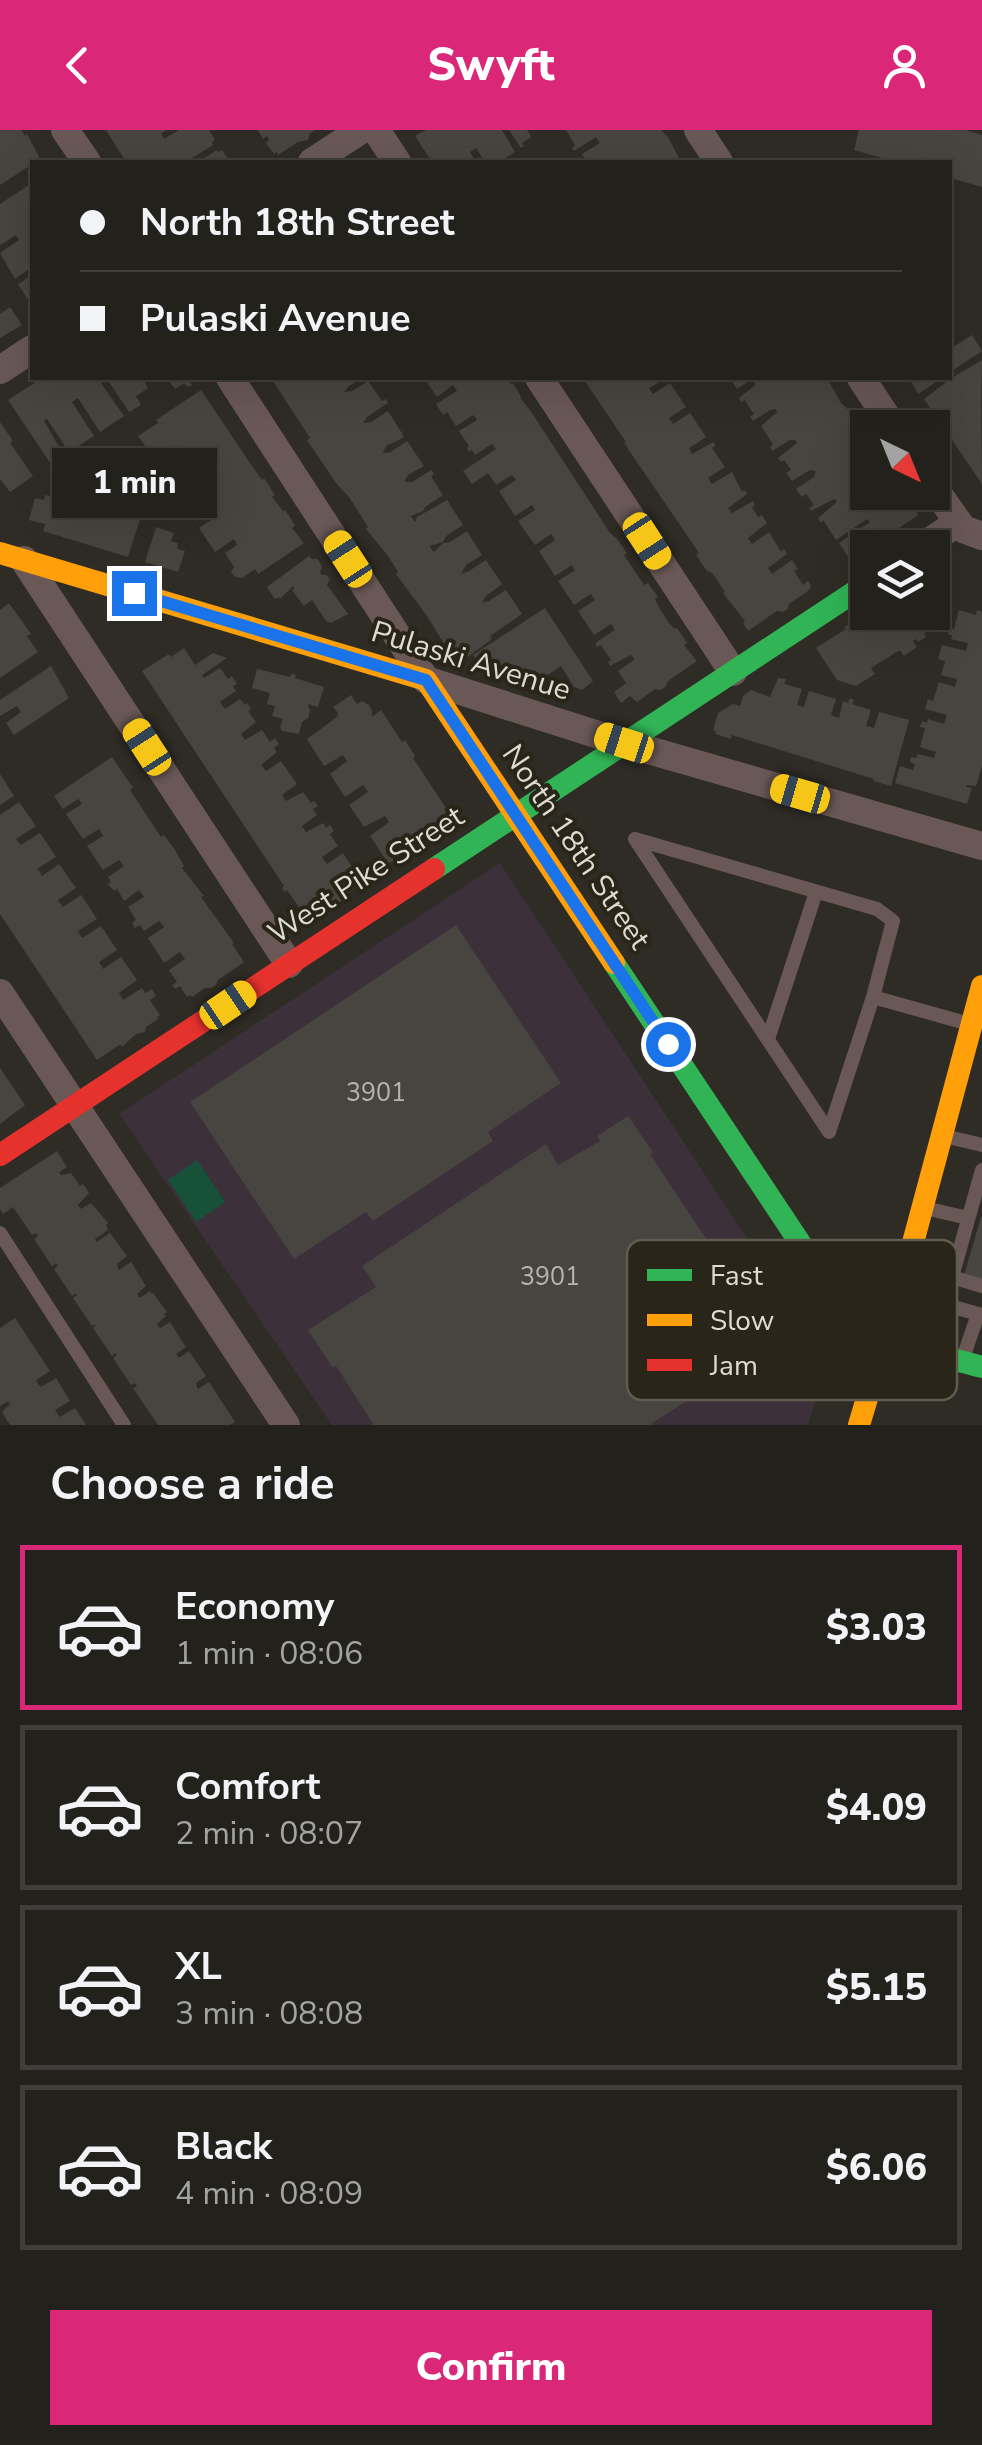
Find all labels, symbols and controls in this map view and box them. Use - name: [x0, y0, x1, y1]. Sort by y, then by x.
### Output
- text: Swyft: [427, 35, 555, 96]
- icon: back: [50, 38, 105, 93]
- icon: person: [877, 38, 932, 93]
- text: North 18th Street: [140, 197, 455, 248]
- text: Pulaski Avenue: [140, 293, 411, 344]
- north arrow: [850, 410, 950, 510]
- map controls: [850, 410, 950, 630]
- callout: 1 min: [52, 448, 216, 518]
- text: 1 min: [92, 461, 177, 504]
- car: [618, 508, 676, 574]
- car: [319, 526, 377, 592]
- button: layers: [850, 530, 950, 630]
- route end: [112, 571, 157, 616]
- street label: Pulaski Avenue: [366, 611, 576, 711]
- car: [118, 714, 176, 780]
- car: [591, 719, 657, 767]
- street label: North 18th Street: [492, 737, 660, 958]
- car: [767, 771, 833, 817]
- street label: West Pike Street: [260, 796, 472, 954]
- car: [195, 976, 261, 1034]
- route start: [646, 1022, 691, 1067]
- house number: 3901: [346, 1076, 406, 1110]
- legend: [627, 1240, 957, 1400]
- text: Fast: [710, 1257, 763, 1295]
- house number: 3901: [520, 1260, 580, 1294]
- text: Slow: [710, 1302, 774, 1340]
- text: Jam: [709, 1347, 758, 1385]
- text: Choose a ride: [50, 1454, 335, 1515]
- text: Economy: [175, 1581, 334, 1632]
- icon: car: [55, 1583, 145, 1673]
- text: $3.03: [826, 1602, 927, 1653]
- text: 1 min · 08:06: [175, 1632, 363, 1675]
- text: Comfort: [175, 1761, 320, 1812]
- icon: car: [55, 1763, 145, 1853]
- text: $4.09: [826, 1782, 927, 1833]
- text: 2 min · 08:07: [175, 1812, 363, 1855]
- text: XL: [175, 1941, 222, 1992]
- icon: car: [55, 1943, 145, 2033]
- text: $5.15: [826, 1962, 927, 2013]
- text: 3 min · 08:08: [175, 1992, 363, 2035]
- text: Black: [175, 2121, 272, 2172]
- icon: car: [55, 2123, 145, 2213]
- text: $6.06: [826, 2142, 927, 2193]
- text: 4 min · 08:09: [175, 2172, 363, 2215]
- button: Confirm: [50, 2310, 932, 2425]

